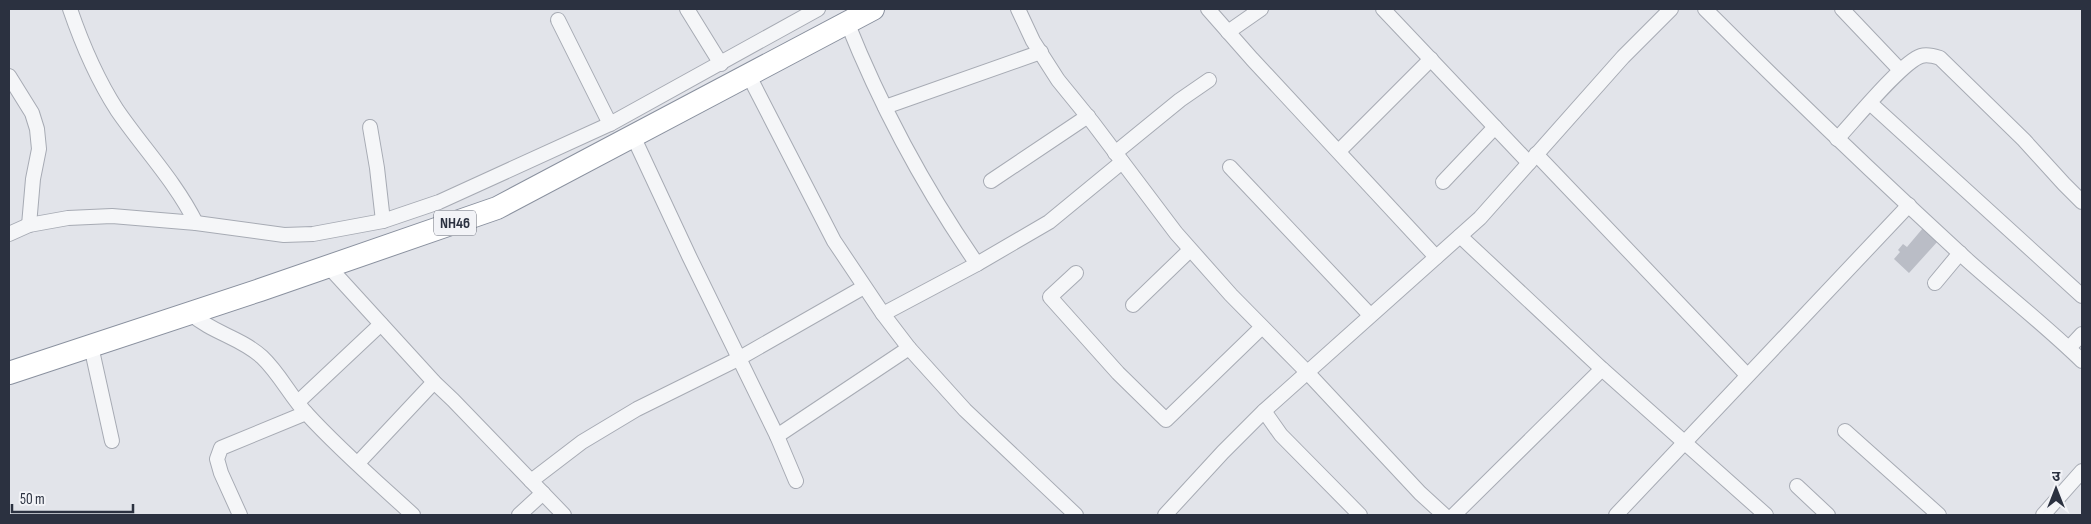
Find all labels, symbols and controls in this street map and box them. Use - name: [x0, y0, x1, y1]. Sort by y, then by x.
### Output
- road number: NH46: [434, 210, 476, 236]
- north arrow: [2031, 464, 2081, 514]
- text: उ: [2052, 468, 2061, 485]
- scale bar: [12, 482, 134, 514]
- text: 50 m: [20, 490, 45, 509]

